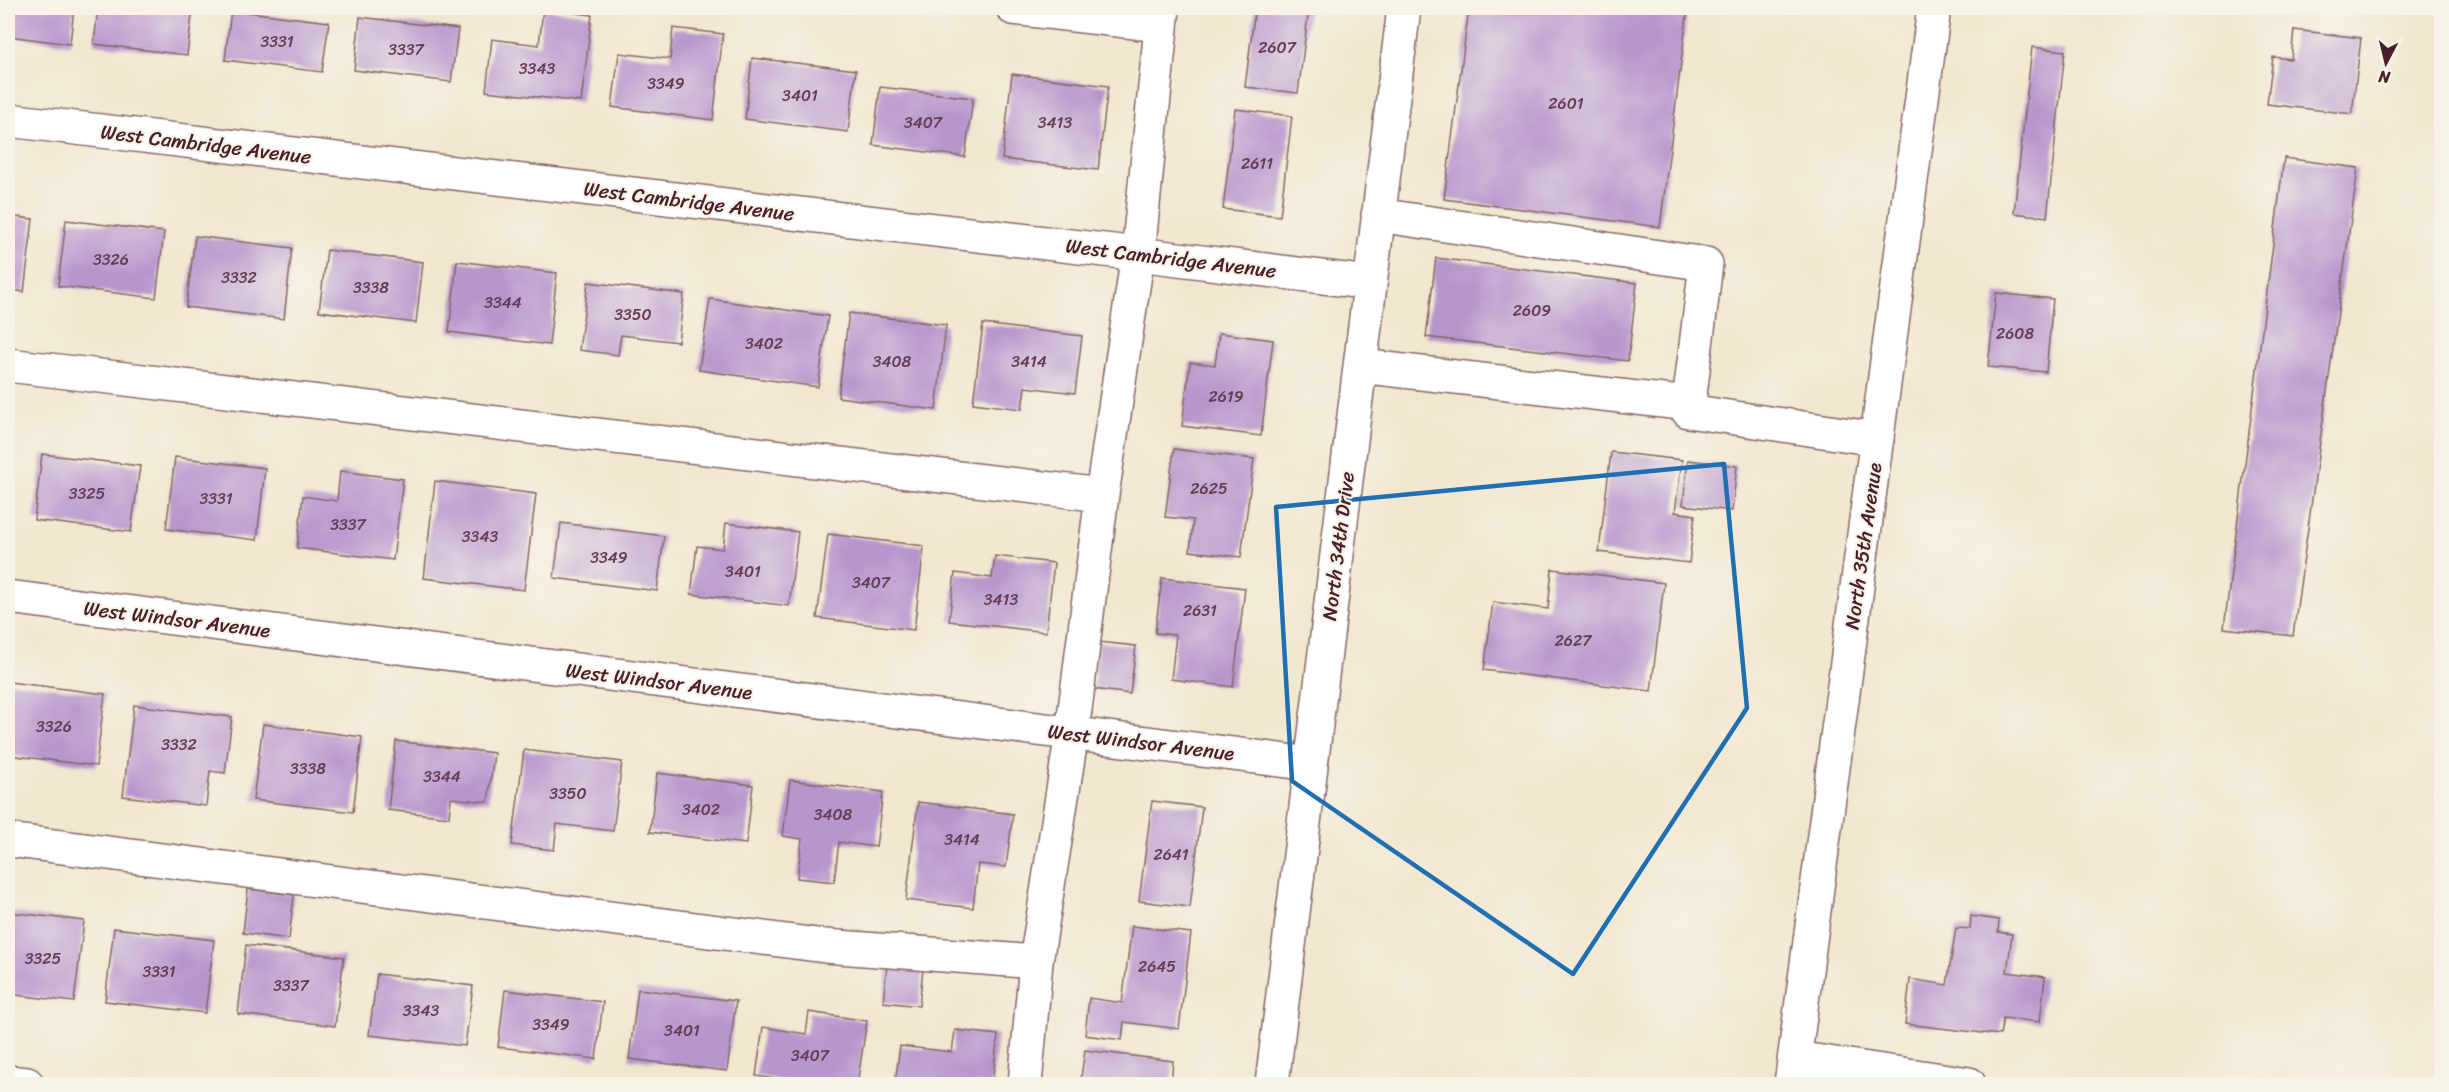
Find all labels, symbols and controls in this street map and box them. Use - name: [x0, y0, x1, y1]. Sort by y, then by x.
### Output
- house number: 3331: [260, 27, 294, 56]
- house number: 2607: [1258, 33, 1297, 62]
- north arrow: [2356, 33, 2416, 93]
- house number: 3337: [388, 35, 425, 64]
- house number: 3343: [519, 54, 555, 83]
- text: N: [2376, 62, 2392, 93]
- house number: 3349: [647, 69, 685, 98]
- house number: 3401: [782, 81, 818, 110]
- house number: 2601: [1548, 89, 1584, 118]
- house number: 3407: [904, 108, 943, 137]
- house number: 3413: [1038, 108, 1072, 137]
- street label: West Cambridge Avenue: [99, 114, 313, 175]
- house number: 2611: [1241, 149, 1273, 178]
- street label: West Cambridge Avenue: [582, 171, 796, 232]
- street label: West Cambridge Avenue: [1064, 228, 1278, 289]
- house number: 3326: [93, 245, 129, 274]
- house number: 3332: [221, 263, 257, 292]
- house number: 3338: [353, 273, 389, 302]
- house number: 3344: [484, 288, 522, 317]
- house number: 2609: [1513, 296, 1551, 325]
- house number: 3350: [614, 300, 652, 329]
- house number: 2608: [1996, 319, 2034, 348]
- house number: 3402: [745, 329, 783, 358]
- house number: 3408: [873, 347, 912, 376]
- house number: 3414: [1011, 347, 1047, 376]
- house number: 2619: [1208, 382, 1244, 411]
- street label: North 35th Avenue: [1834, 460, 1893, 632]
- street label: North 34th Drive: [1312, 470, 1365, 623]
- house number: 2625: [1190, 474, 1228, 503]
- house number: 3325: [69, 479, 106, 508]
- house number: 3331: [199, 484, 233, 513]
- house number: 3337: [330, 510, 367, 539]
- house number: 3343: [462, 522, 498, 551]
- house number: 3349: [590, 543, 628, 572]
- house number: 3401: [725, 557, 761, 586]
- house number: 3407: [852, 568, 891, 597]
- house number: 3413: [984, 585, 1018, 614]
- street label: West Windsor Avenue: [82, 591, 273, 648]
- house number: 2631: [1183, 596, 1217, 625]
- house number: 2627: [1555, 626, 1592, 655]
- street label: West Windsor Avenue: [564, 653, 755, 710]
- house number: 3326: [36, 712, 72, 741]
- street label: West Windsor Avenue: [1046, 714, 1237, 771]
- house number: 3332: [161, 730, 197, 759]
- house number: 3338: [290, 754, 326, 783]
- house number: 3344: [423, 762, 461, 791]
- house number: 3350: [549, 779, 587, 808]
- house number: 3402: [682, 795, 720, 824]
- house number: 3408: [814, 800, 853, 829]
- house number: 3414: [944, 825, 980, 854]
- house number: 2641: [1153, 840, 1189, 869]
- house number: 3325: [25, 944, 62, 973]
- house number: 2645: [1138, 952, 1176, 981]
- house number: 3331: [142, 957, 176, 986]
- house number: 3337: [273, 971, 310, 1000]
- house number: 3343: [403, 996, 439, 1025]
- house number: 3349: [532, 1010, 570, 1039]
- house number: 3401: [664, 1016, 700, 1045]
- house number: 3407: [791, 1041, 830, 1070]

